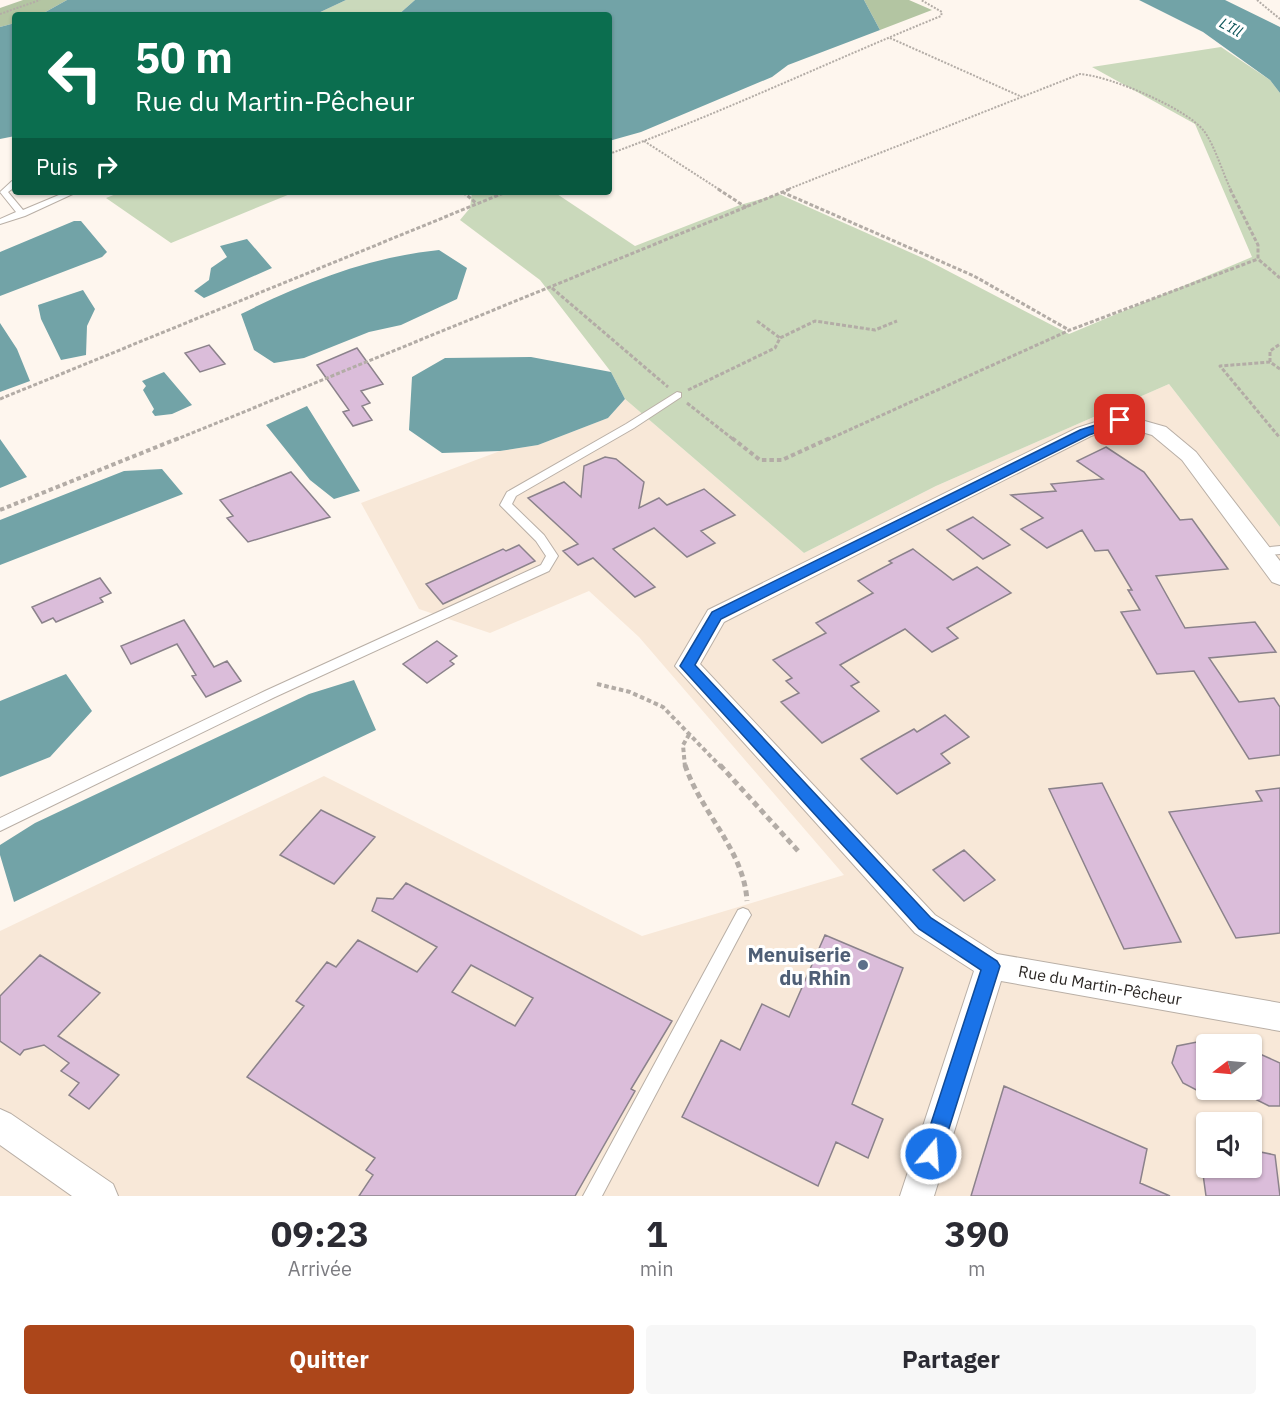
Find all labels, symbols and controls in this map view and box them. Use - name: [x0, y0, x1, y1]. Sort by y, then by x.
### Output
- water label: L'Ill: [1216, 13, 1246, 41]
- text: 50 m: [135, 30, 233, 85]
- icon: left: [36, 36, 114, 114]
- text: Rue du Martin-Pêcheur: [135, 83, 415, 118]
- icon: right: [90, 150, 123, 183]
- text: Puis: [36, 152, 78, 181]
- pin: [1094, 394, 1145, 445]
- icon: arrive: [1103, 403, 1136, 436]
- place label: Menuiserie du Rhin: [747, 941, 851, 991]
- marker: Menuiserie du Rhin: [856, 958, 870, 972]
- street label: Rue du Martin-Pêcheur: [1017, 961, 1183, 1009]
- north arrow: [1196, 1034, 1262, 1100]
- map controls: [1196, 1034, 1262, 1178]
- button: sound: [1196, 1112, 1262, 1178]
- position arrow: [899, 1122, 963, 1186]
- text: 09:23: [271, 1210, 369, 1257]
- text: 1: [646, 1210, 668, 1257]
- text: 390: [944, 1210, 1009, 1257]
- text: Arrivée: [288, 1255, 352, 1282]
- text: min: [640, 1255, 674, 1282]
- text: m: [968, 1255, 986, 1282]
- button: Quitter: [24, 1325, 634, 1394]
- button: Partager: [646, 1325, 1256, 1394]

